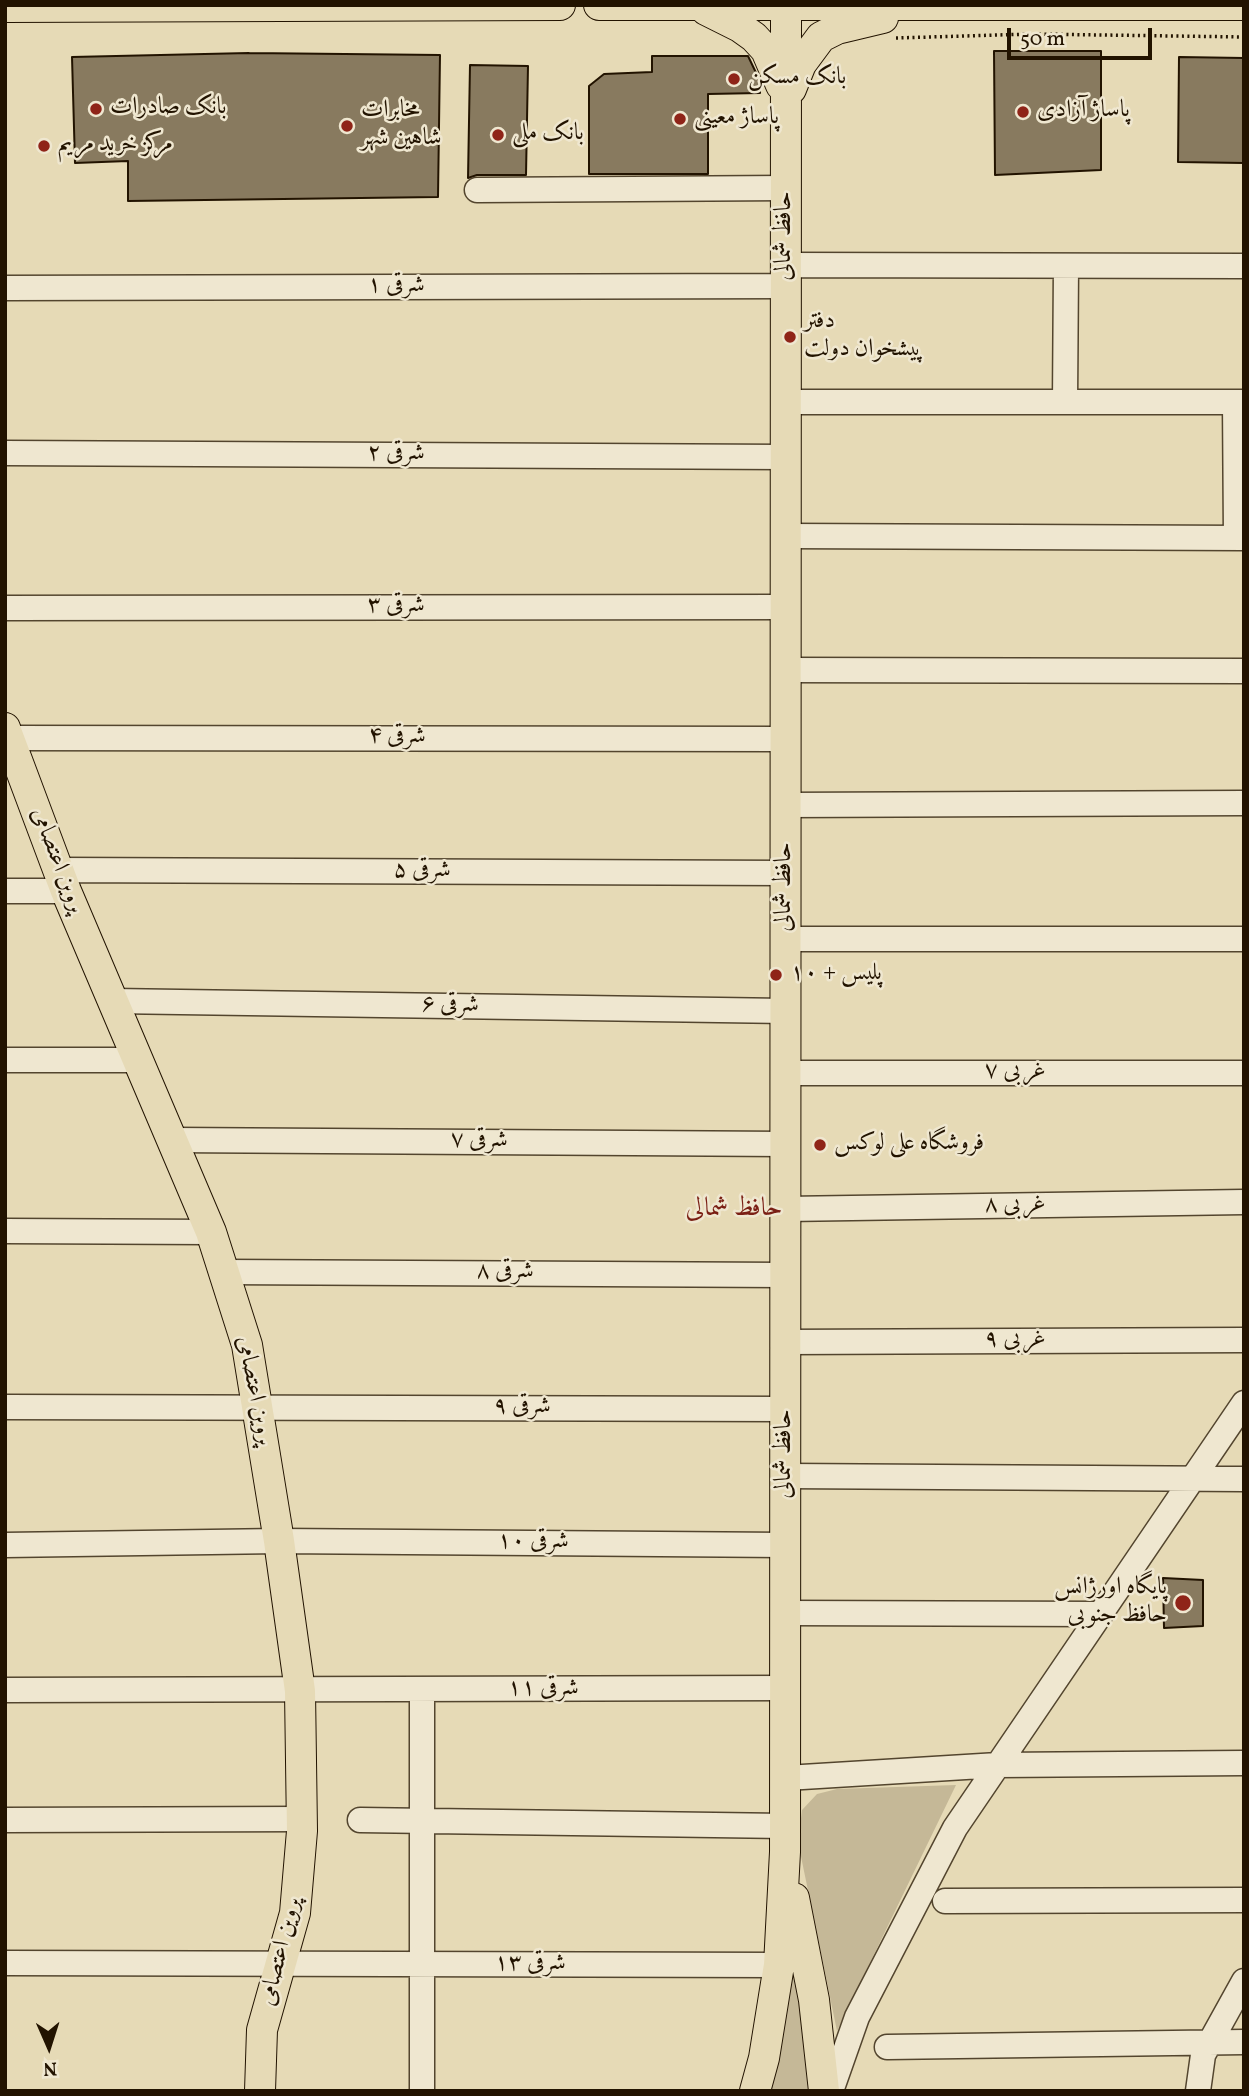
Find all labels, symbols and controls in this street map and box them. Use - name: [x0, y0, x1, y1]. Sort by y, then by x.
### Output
- scale bar: [1011, 14, 1156, 58]
- text: 50 m: [1020, 25, 1065, 54]
- place label: بانک مسکن: [748, 65, 846, 93]
- marker: بانک مسکن: [726, 71, 742, 87]
- place label: بانک صادرات: [110, 95, 227, 123]
- place label: مخابرات شاهین شهر: [361, 98, 442, 154]
- place label: پاساژ آزادی: [1037, 98, 1130, 126]
- marker: بانک صادرات: [88, 101, 104, 117]
- marker: پاساژ آزادی: [1015, 104, 1031, 120]
- place label: پاساژ معینی: [694, 105, 779, 133]
- marker: پاساژ معینی: [672, 111, 688, 127]
- marker: مخابرات شاهین شهر: [339, 118, 355, 134]
- place label: بانک ملی: [512, 121, 584, 149]
- marker: بانک ملی: [490, 127, 506, 143]
- place label: مرکز خرید مریم: [58, 132, 173, 160]
- marker: مرکز خرید مریم: [36, 138, 52, 154]
- street label: حافظ شمالی: [772, 191, 800, 281]
- street label: ۱ شرقی: [367, 273, 425, 301]
- place label: دفتر پیشخوان دولت: [804, 309, 923, 365]
- marker: دفتر پیشخوان دولت: [782, 329, 798, 345]
- street label: ۲ شرقی: [367, 441, 425, 469]
- street label: ۳ شرقی: [367, 593, 425, 621]
- street label: ۴ شرقی: [368, 724, 426, 752]
- street label: پروین اعتصامی: [23, 804, 89, 918]
- street label: حافظ شمالی: [772, 842, 800, 932]
- street label: ۵ شرقی: [393, 858, 451, 886]
- place label: پلیس + ۱۰: [790, 961, 882, 989]
- marker: پلیس + ۱۰: [768, 967, 784, 983]
- street label: ۶ شرقی: [421, 991, 479, 1021]
- street label: ۷ غربی: [984, 1059, 1046, 1087]
- street label: ۷ شرقی: [450, 1128, 508, 1156]
- place label: فروشگاه علی لوکس: [834, 1131, 984, 1159]
- marker: فروشگاه علی لوکس: [812, 1137, 828, 1153]
- street label: ۸ غربی: [984, 1191, 1046, 1221]
- district label: حافظ شمالی: [686, 1194, 782, 1226]
- street label: ۸ شرقی: [476, 1259, 534, 1287]
- street label: ۹ غربی: [984, 1327, 1046, 1355]
- street label: پروین اعتصامی: [228, 1334, 278, 1448]
- street label: شرقی ۹: [493, 1394, 551, 1422]
- street label: حافظ شمالی: [772, 1409, 800, 1499]
- street label: شرقی ۱۰: [497, 1529, 569, 1557]
- place label: پایگاه اورژانس حافظ جنوبی: [1054, 1575, 1167, 1631]
- marker: پایگاه اورژانس حافظ جنوبی: [1173, 1593, 1193, 1613]
- street label: ۱۱ شرقی: [507, 1676, 579, 1704]
- street label: پروین اعتصامی: [255, 1895, 309, 2009]
- street label: ۱۳ شرقی: [494, 1951, 566, 1979]
- north arrow: [14, 2012, 84, 2082]
- text: N: [43, 2055, 58, 2081]

